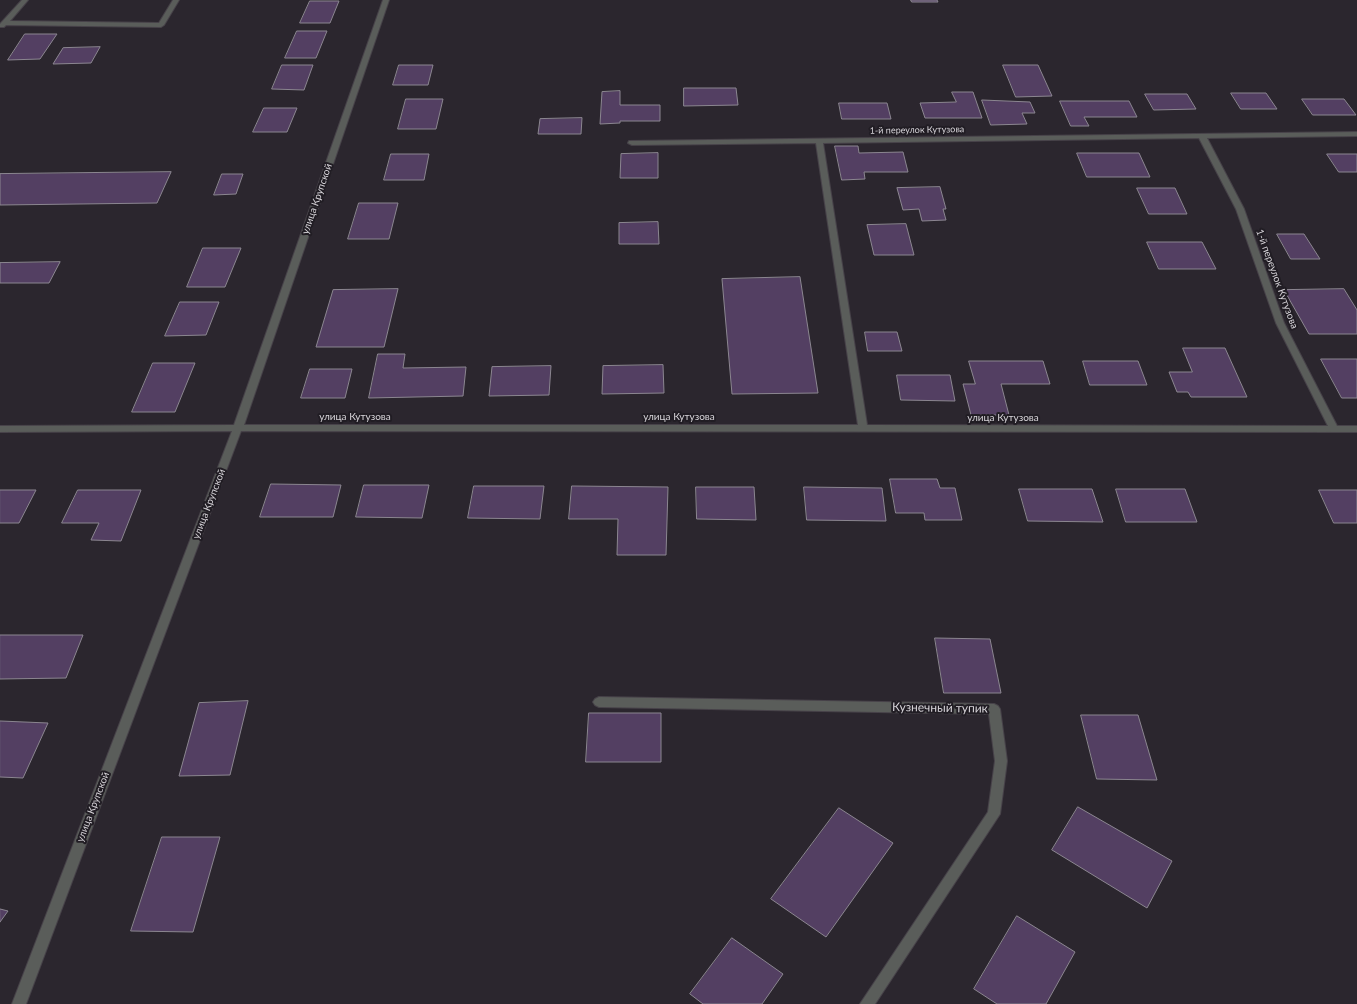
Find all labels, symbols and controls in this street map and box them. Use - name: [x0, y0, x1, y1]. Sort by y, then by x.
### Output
- street label: 1-й переулок Кутузова: [870, 124, 964, 136]
- street label: улица Крупской: [299, 162, 335, 236]
- street label: 1-й переулок Кутузова: [1253, 228, 1301, 330]
- street label: улица Кутузова: [319, 411, 391, 423]
- street label: улица Кутузова: [643, 411, 715, 423]
- street label: улица Кутузова: [967, 412, 1039, 424]
- street label: улица Крупской: [190, 467, 228, 541]
- street label: Кузнечный тупик: [892, 700, 988, 716]
- street label: улица Крупской: [74, 770, 112, 844]

